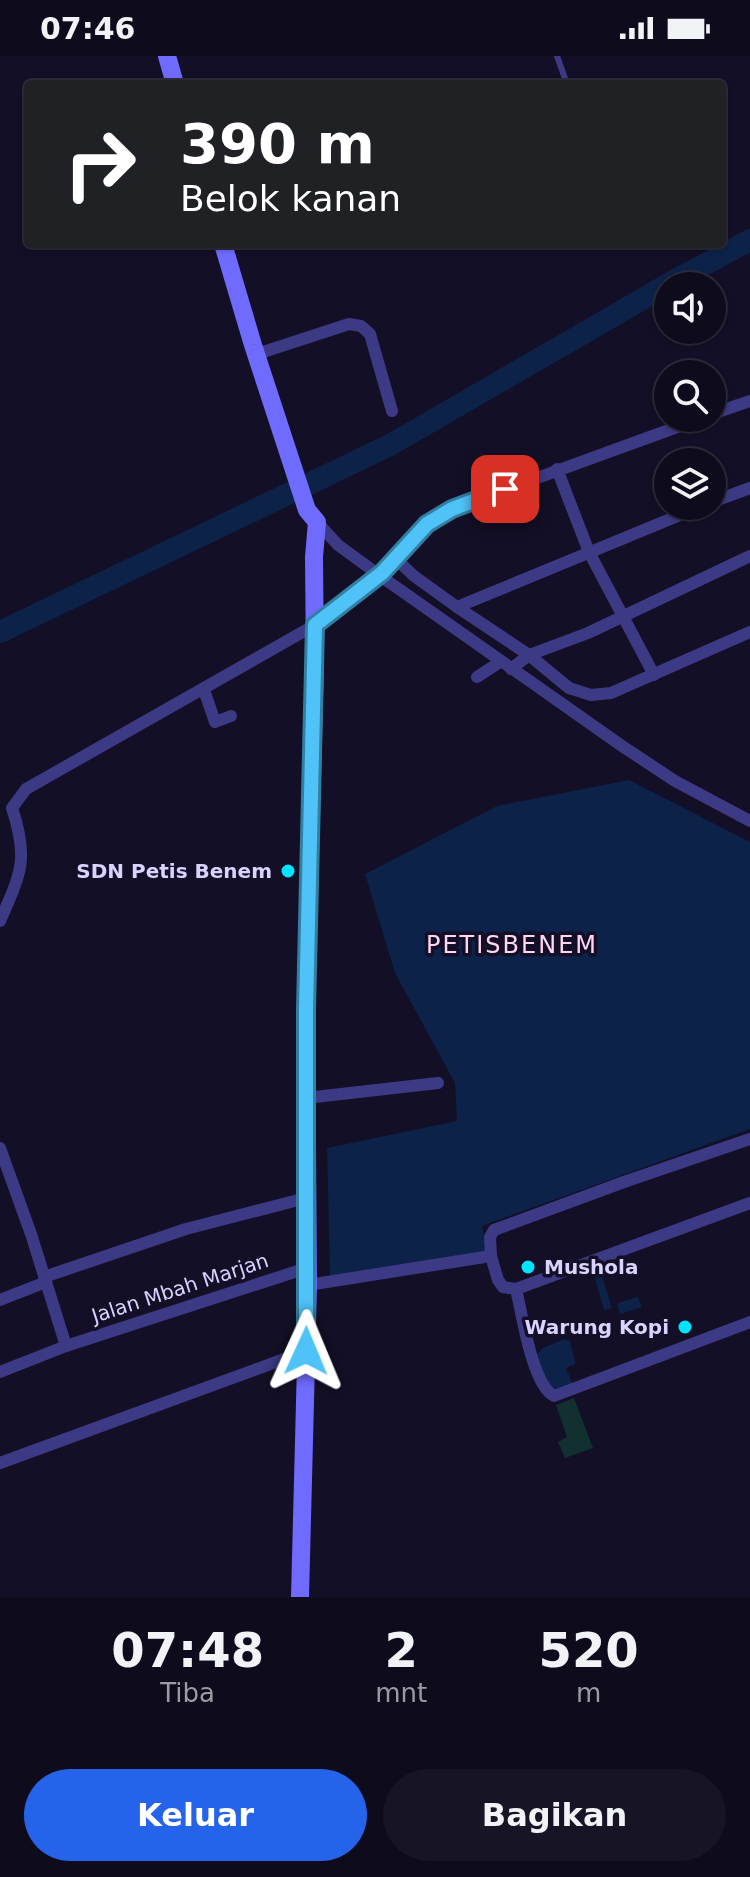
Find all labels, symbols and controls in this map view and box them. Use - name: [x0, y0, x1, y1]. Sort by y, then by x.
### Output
- text: 07:46: [40, 11, 136, 46]
- text: 390 m: [180, 111, 375, 176]
- icon: right: [48, 112, 152, 216]
- text: Belok kanan: [180, 178, 401, 219]
- map controls: [654, 272, 726, 520]
- button: sound: [654, 272, 726, 344]
- button: search: [654, 360, 726, 432]
- button: layers: [654, 448, 726, 520]
- pin: [471, 455, 539, 523]
- icon: arrive: [483, 467, 527, 511]
- place label: SDN Petis Benem: [76, 859, 272, 883]
- marker: SDN Petis Benem: [279, 862, 297, 880]
- district label: PETISBENEM: [426, 931, 598, 959]
- street label: Jalan Mbah Marjan: [87, 1248, 271, 1329]
- place label: Mushola: [544, 1255, 638, 1279]
- marker: Mushola: [519, 1258, 537, 1276]
- position arrow: [264, 1309, 348, 1393]
- place label: Warung Kopi: [524, 1315, 669, 1339]
- marker: Warung Kopi: [676, 1318, 694, 1336]
- text: 07:48: [111, 1622, 264, 1678]
- text: 2: [385, 1622, 418, 1678]
- text: 520: [539, 1622, 639, 1678]
- text: Tiba: [160, 1678, 215, 1708]
- text: mnt: [375, 1678, 427, 1708]
- text: m: [576, 1678, 601, 1708]
- button: Keluar: [24, 1769, 367, 1861]
- button: Bagikan: [383, 1769, 726, 1861]

